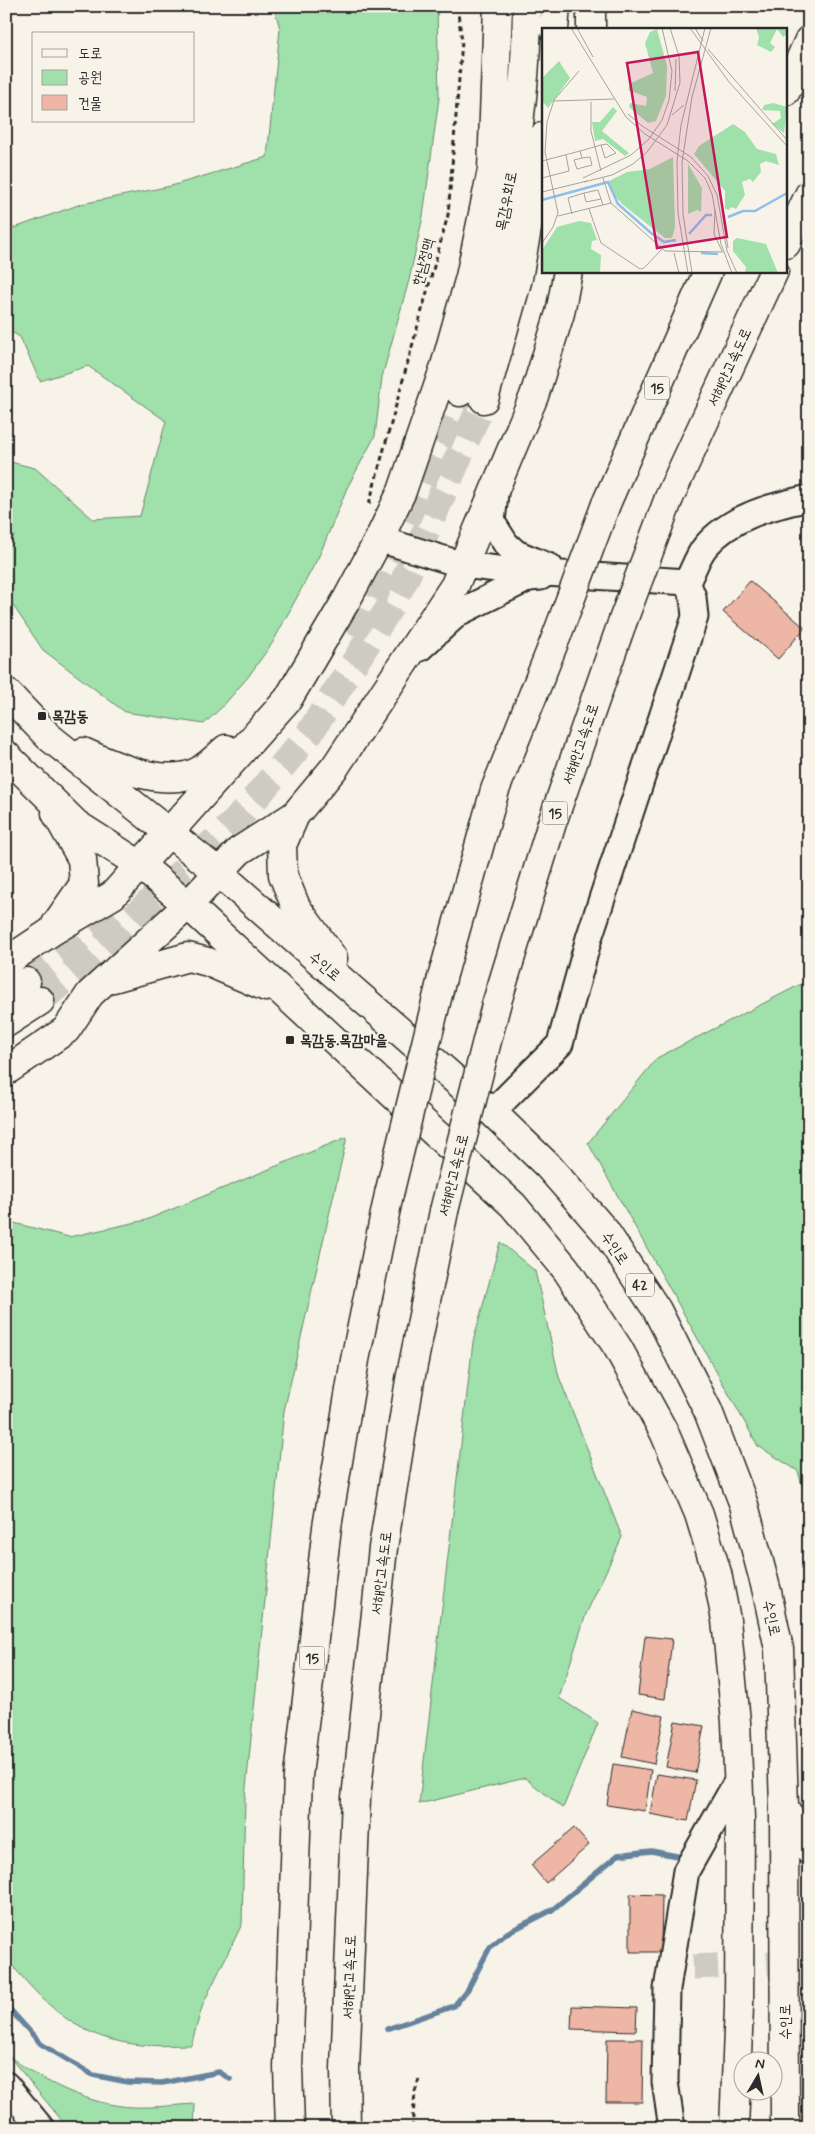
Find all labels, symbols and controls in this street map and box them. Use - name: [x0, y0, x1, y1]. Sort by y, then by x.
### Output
- inset map: [542, 28, 788, 272]
- legend: [32, 32, 195, 122]
- text: 도로: [78, 44, 102, 64]
- text: 공원: [78, 68, 102, 88]
- text: 건물: [78, 94, 102, 114]
- street label: 목감우회로: [491, 170, 523, 233]
- street label: 한남정맥: [408, 236, 440, 288]
- street label: 서해안고속도로: [703, 325, 757, 410]
- road number: 15: [644, 376, 670, 399]
- street label: 서해안고속도로: [558, 701, 604, 788]
- place label: 목감동: [52, 707, 88, 727]
- marker: 목감동: [36, 710, 48, 722]
- road number: 15: [542, 801, 568, 824]
- street label: 수인로: [304, 947, 345, 986]
- place label: 목감동.목감마을: [300, 1031, 388, 1051]
- marker: 목감동.목감마을: [284, 1034, 296, 1046]
- street label: 서해안고속도로: [434, 1132, 474, 1219]
- street label: 수인로: [596, 1228, 633, 1269]
- road number: 42: [626, 1274, 654, 1296]
- street label: 서해안고속도로: [367, 1530, 397, 1616]
- street label: 수인로: [757, 1598, 785, 1638]
- road number: 15: [300, 1646, 324, 1670]
- street label: 서해안고속도로: [339, 1934, 361, 2020]
- street label: 수인로: [776, 2004, 796, 2040]
- north arrow: [732, 2052, 782, 2102]
- text: N: [754, 2055, 766, 2074]

